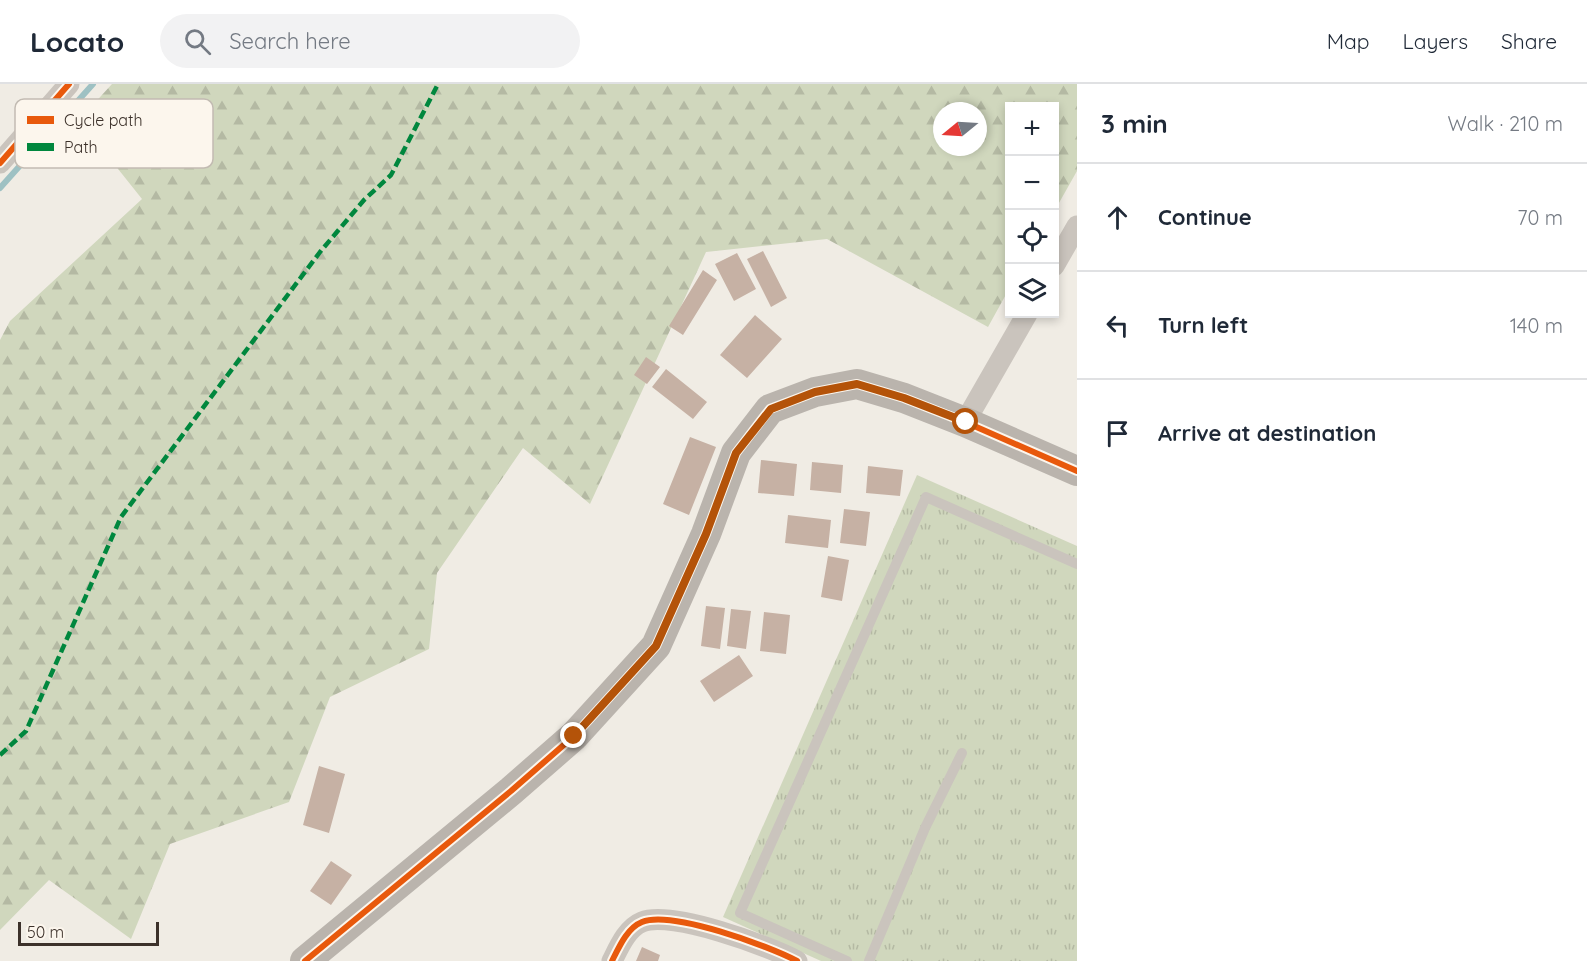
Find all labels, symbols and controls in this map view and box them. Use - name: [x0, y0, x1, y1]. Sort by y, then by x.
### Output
- search box: [160, 14, 580, 68]
- text: Locato: [30, 24, 124, 59]
- icon: search: [181, 25, 214, 58]
- text: Search here: [229, 27, 351, 55]
- text: Map: [1327, 28, 1370, 54]
- text: Layers: [1403, 28, 1468, 54]
- text: Share: [1501, 28, 1557, 54]
- legend: [15, 99, 213, 168]
- north arrow: [933, 102, 987, 156]
- map controls: [1005, 102, 1059, 318]
- button: +: [1005, 102, 1059, 156]
- text: 3 min: [1101, 107, 1168, 140]
- text: Cycle path: [64, 110, 143, 130]
- text: Walk · 210 m: [1448, 111, 1563, 136]
- text: Path: [64, 137, 98, 157]
- button: −: [1005, 156, 1059, 210]
- icon: ahead: [1101, 201, 1134, 234]
- text: Continue: [1158, 203, 1252, 231]
- text: 70 m: [1517, 205, 1563, 230]
- button: locate: [1005, 210, 1059, 264]
- button: layers: [1005, 264, 1059, 318]
- icon: left: [1101, 309, 1134, 342]
- text: Turn left: [1158, 311, 1248, 339]
- text: 140 m: [1510, 313, 1563, 338]
- route start: [952, 408, 978, 434]
- icon: arrive: [1101, 417, 1134, 450]
- text: Arrive at destination: [1158, 419, 1376, 447]
- route end: [560, 722, 586, 748]
- scale bar: [18, 919, 159, 946]
- text: 50 m: [27, 922, 64, 942]

